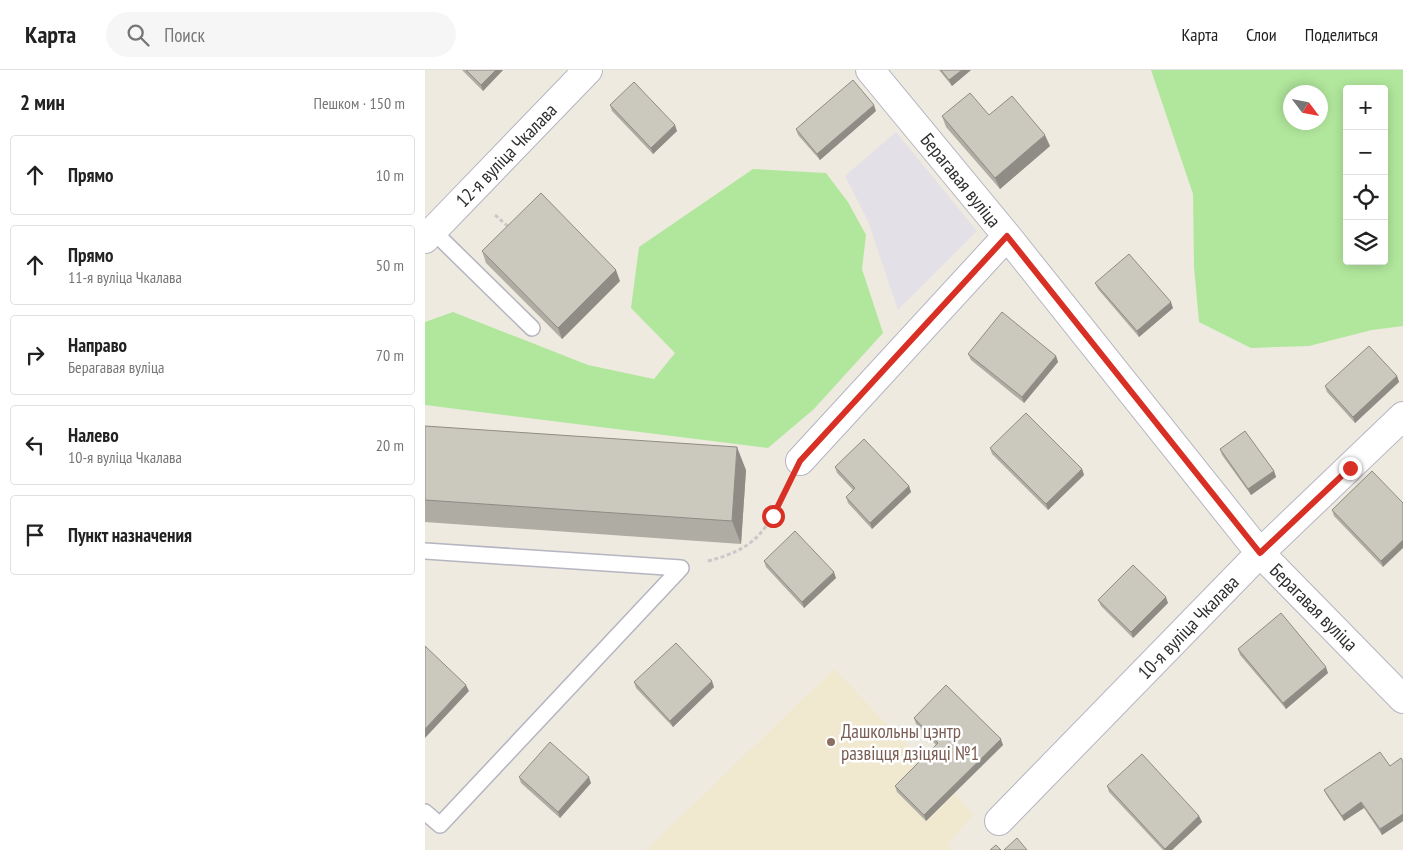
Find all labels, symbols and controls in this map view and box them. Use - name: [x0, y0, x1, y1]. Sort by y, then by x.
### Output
- search box: [106, 12, 456, 57]
- text: Карта: [25, 19, 76, 50]
- icon: search: [124, 21, 152, 49]
- text: Поиск: [164, 23, 205, 47]
- text: Карта: [1181, 23, 1218, 46]
- text: Слои: [1246, 23, 1277, 46]
- text: Поделиться: [1305, 23, 1378, 46]
- north arrow: [1283, 85, 1328, 130]
- map controls: [1343, 85, 1388, 265]
- button: +: [1343, 85, 1388, 130]
- text: 2 мин: [20, 89, 65, 116]
- text: Пешком · 150 m: [314, 93, 405, 113]
- street label: 12-я вуліца Чкалава: [450, 98, 562, 212]
- street label: Берагавая вуліца: [916, 128, 1006, 232]
- button: −: [1343, 130, 1388, 175]
- icon: ahead: [21, 161, 49, 189]
- text: Прямо: [68, 163, 113, 187]
- text: 10 m: [376, 165, 404, 185]
- button: locate: [1343, 175, 1388, 220]
- button: layers: [1343, 220, 1388, 265]
- text: Прямо: [68, 243, 113, 267]
- icon: ahead: [21, 251, 49, 279]
- text: 50 m: [376, 255, 404, 275]
- text: 11-я вуліца Чкалава: [68, 267, 182, 287]
- text: Направо: [68, 333, 127, 357]
- icon: right: [21, 341, 49, 369]
- text: 70 m: [376, 345, 404, 365]
- text: Берагавая вуліца: [68, 357, 164, 377]
- text: Налево: [68, 423, 119, 447]
- icon: left: [21, 431, 49, 459]
- text: 20 m: [376, 435, 404, 455]
- text: 10-я вуліца Чкалава: [68, 447, 182, 467]
- route end: [1339, 457, 1362, 480]
- route start: [762, 505, 785, 528]
- icon: arrive: [21, 521, 49, 549]
- text: Пункт назначения: [68, 523, 192, 547]
- street label: Берагавая вуліца: [1265, 558, 1363, 656]
- street label: 10-я вуліца Чкалава: [1132, 570, 1244, 684]
- place label: Дашкольны цэнтр развіцця дзіцяці №1: [841, 719, 979, 765]
- marker: Дашкольны цэнтр развіцця дзіцяці №1: [825, 736, 837, 748]

